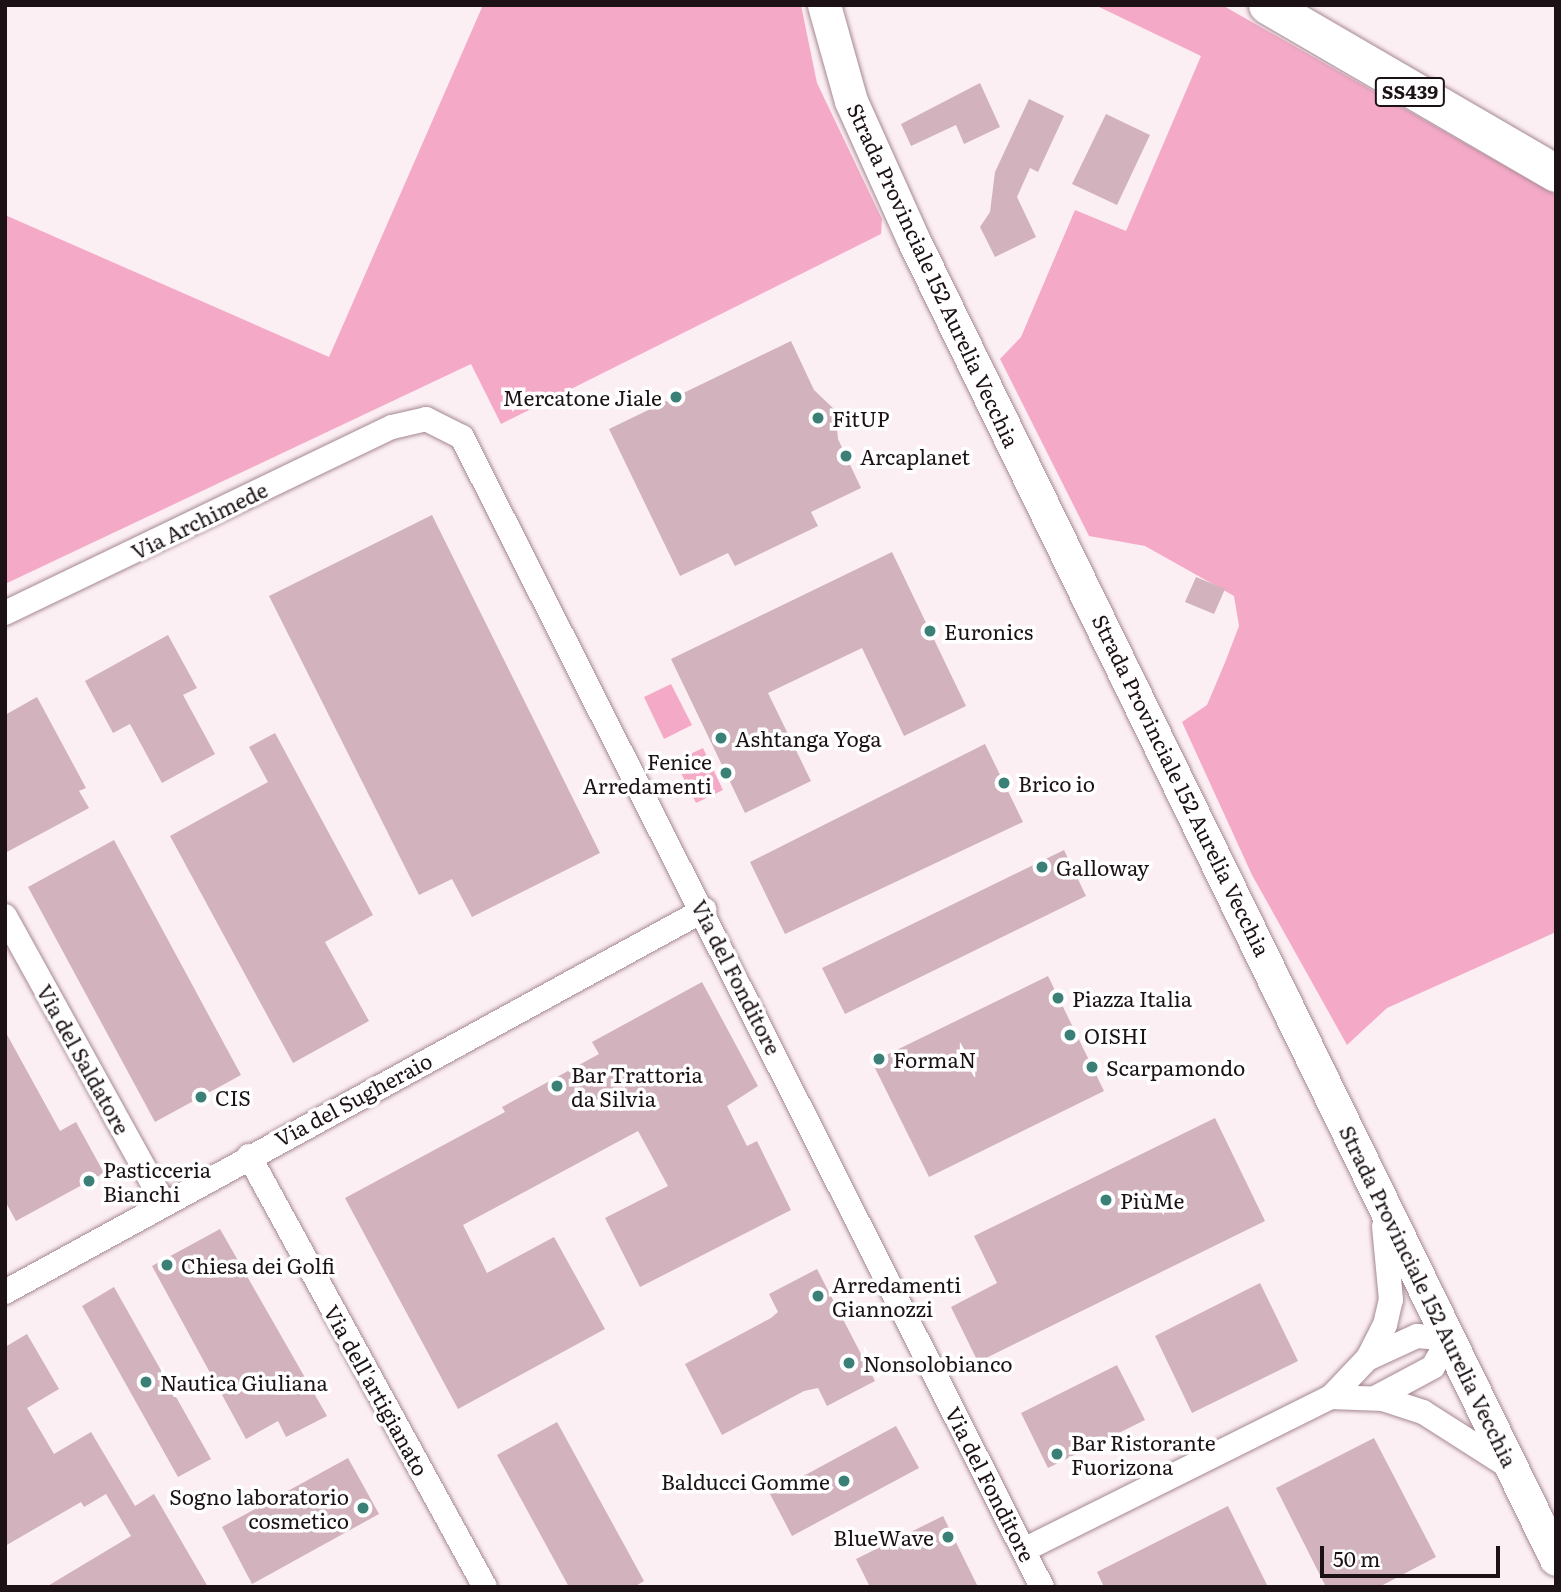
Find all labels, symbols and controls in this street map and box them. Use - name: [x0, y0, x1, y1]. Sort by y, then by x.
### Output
- road number: SS439: [1373, 76, 1447, 108]
- street label: Strada Provinciale 152 Aurelia Vecchia: [843, 99, 1025, 451]
- place label: Mercatone Jiale: [503, 384, 662, 410]
- marker: Mercatone Jiale: [668, 389, 684, 405]
- place label: FitUP: [832, 405, 889, 431]
- marker: FitUP: [810, 410, 826, 426]
- place label: Arcaplanet: [860, 443, 970, 469]
- marker: Arcaplanet: [838, 448, 854, 464]
- street label: Via Archimede: [127, 476, 271, 564]
- street label: Strada Provinciale 152 Aurelia Vecchia: [1088, 610, 1276, 960]
- place label: Euronics: [944, 618, 1033, 644]
- marker: Euronics: [922, 623, 938, 639]
- place label: Ashtanga Yoga: [735, 725, 882, 751]
- marker: Ashtanga Yoga: [713, 730, 729, 746]
- place label: Fenice Arredamenti: [583, 748, 712, 798]
- marker: Fenice Arredamenti: [718, 765, 734, 781]
- place label: Brico io: [1018, 770, 1095, 796]
- marker: Brico io: [996, 775, 1012, 791]
- place label: Galloway: [1056, 854, 1149, 880]
- marker: Galloway: [1034, 859, 1050, 875]
- street label: Via del Fonditore: [687, 895, 787, 1059]
- street label: Via del Saldatore: [32, 980, 136, 1138]
- place label: Piazza Italia: [1072, 985, 1192, 1011]
- marker: Piazza Italia: [1050, 990, 1066, 1006]
- place label: OISHI: [1084, 1022, 1147, 1048]
- marker: OISHI: [1062, 1027, 1078, 1043]
- place label: FormaN: [893, 1046, 976, 1072]
- street label: Via del Sugheraio: [270, 1047, 436, 1151]
- marker: FormaN: [871, 1051, 887, 1067]
- place label: Scarpamondo: [1106, 1054, 1245, 1080]
- marker: Scarpamondo: [1084, 1059, 1100, 1075]
- place label: Bar Trattoria da Silvia: [571, 1061, 703, 1111]
- marker: Bar Trattoria da Silvia: [549, 1078, 565, 1094]
- place label: CIS: [215, 1084, 251, 1110]
- marker: CIS: [193, 1089, 209, 1105]
- street label: Strada Provinciale 152 Aurelia Vecchia: [1335, 1121, 1523, 1471]
- place label: Pasticceria Bianchi: [103, 1156, 211, 1206]
- marker: Pasticceria Bianchi: [81, 1173, 97, 1189]
- place label: PiùMe: [1120, 1187, 1184, 1213]
- marker: PiùMe: [1098, 1192, 1114, 1208]
- place label: Chiesa dei Golfi: [181, 1252, 335, 1278]
- marker: Chiesa dei Golfi: [159, 1257, 175, 1273]
- place label: Arredamenti Giannozzi: [832, 1271, 961, 1321]
- marker: Arredamenti Giannozzi: [810, 1288, 826, 1304]
- street label: Via dell'artigianato: [320, 1300, 434, 1480]
- place label: Nonsolobianco: [863, 1350, 1013, 1376]
- marker: Nonsolobianco: [841, 1355, 857, 1371]
- place label: Nautica Giuliana: [160, 1369, 328, 1395]
- marker: Nautica Giuliana: [138, 1374, 154, 1390]
- street label: Via del Fonditore: [941, 1402, 1041, 1566]
- place label: Bar Ristorante Fuorizona: [1071, 1429, 1216, 1479]
- marker: Bar Ristorante Fuorizona: [1049, 1446, 1065, 1462]
- place label: Balducci Gomme: [661, 1468, 830, 1494]
- marker: Balducci Gomme: [836, 1473, 852, 1489]
- place label: Sogno laboratorio cosmetico: [169, 1483, 349, 1533]
- marker: Sogno laboratorio cosmetico: [355, 1500, 371, 1516]
- place label: BlueWave: [833, 1524, 934, 1550]
- marker: BlueWave: [940, 1529, 956, 1545]
- scale bar: [1323, 1532, 1503, 1576]
- text: 50 m: [1333, 1542, 1380, 1573]

